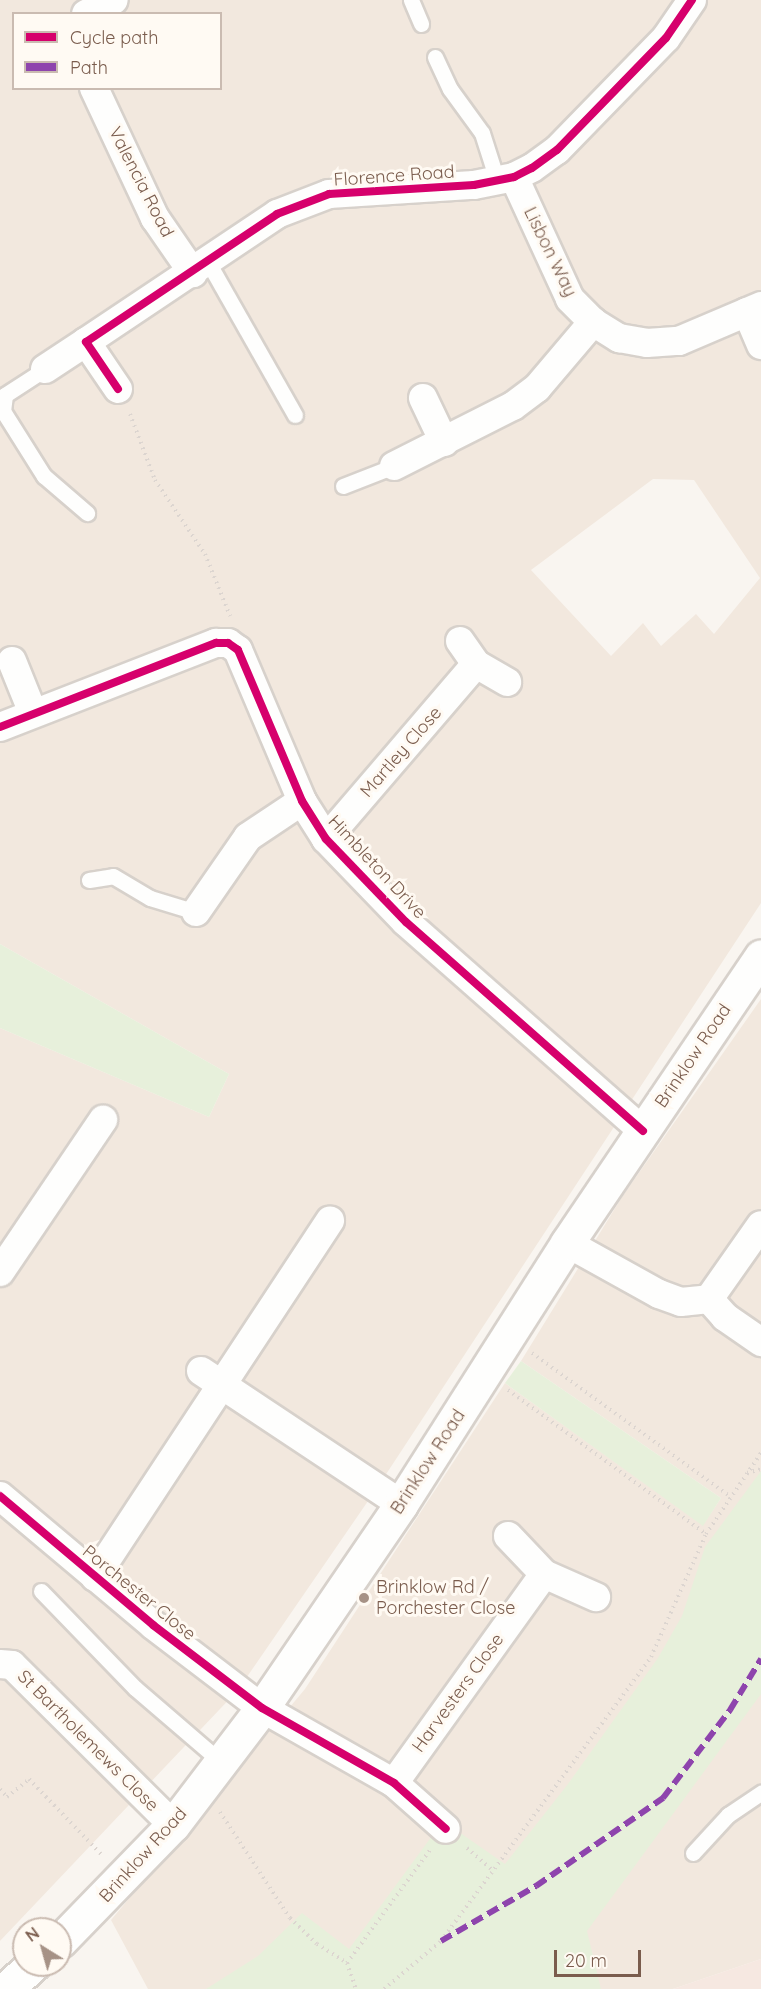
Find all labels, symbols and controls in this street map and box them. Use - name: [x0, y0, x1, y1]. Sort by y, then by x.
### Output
- legend: [12, 12, 222, 90]
- text: Cycle path: [70, 26, 158, 49]
- text: Path: [70, 56, 108, 79]
- street label: Valencia Road: [104, 123, 178, 241]
- street label: Florence Road: [333, 161, 455, 191]
- street label: Lisbon Way: [519, 204, 581, 300]
- street label: Martley Close: [356, 702, 446, 802]
- street label: Himbleton Drive: [323, 811, 431, 923]
- street label: Brinklow Road: [650, 1000, 736, 1112]
- street label: Brinklow Road: [386, 1406, 470, 1518]
- street label: Porchester Close: [78, 1541, 200, 1645]
- place label: Brinklow Rd / Porchester Close: [376, 1577, 515, 1620]
- marker: Brinklow Rd / Porchester Close: [357, 1591, 371, 1605]
- street label: Harvesters Close: [408, 1629, 508, 1757]
- street label: St Bartholemews Close: [13, 1666, 163, 1816]
- street label: Brinklow Road: [95, 1803, 191, 1907]
- north arrow: [12, 1917, 72, 1977]
- text: N: [22, 1923, 43, 1946]
- scale bar: [557, 1938, 644, 1976]
- text: 20 m: [565, 1949, 607, 1972]

